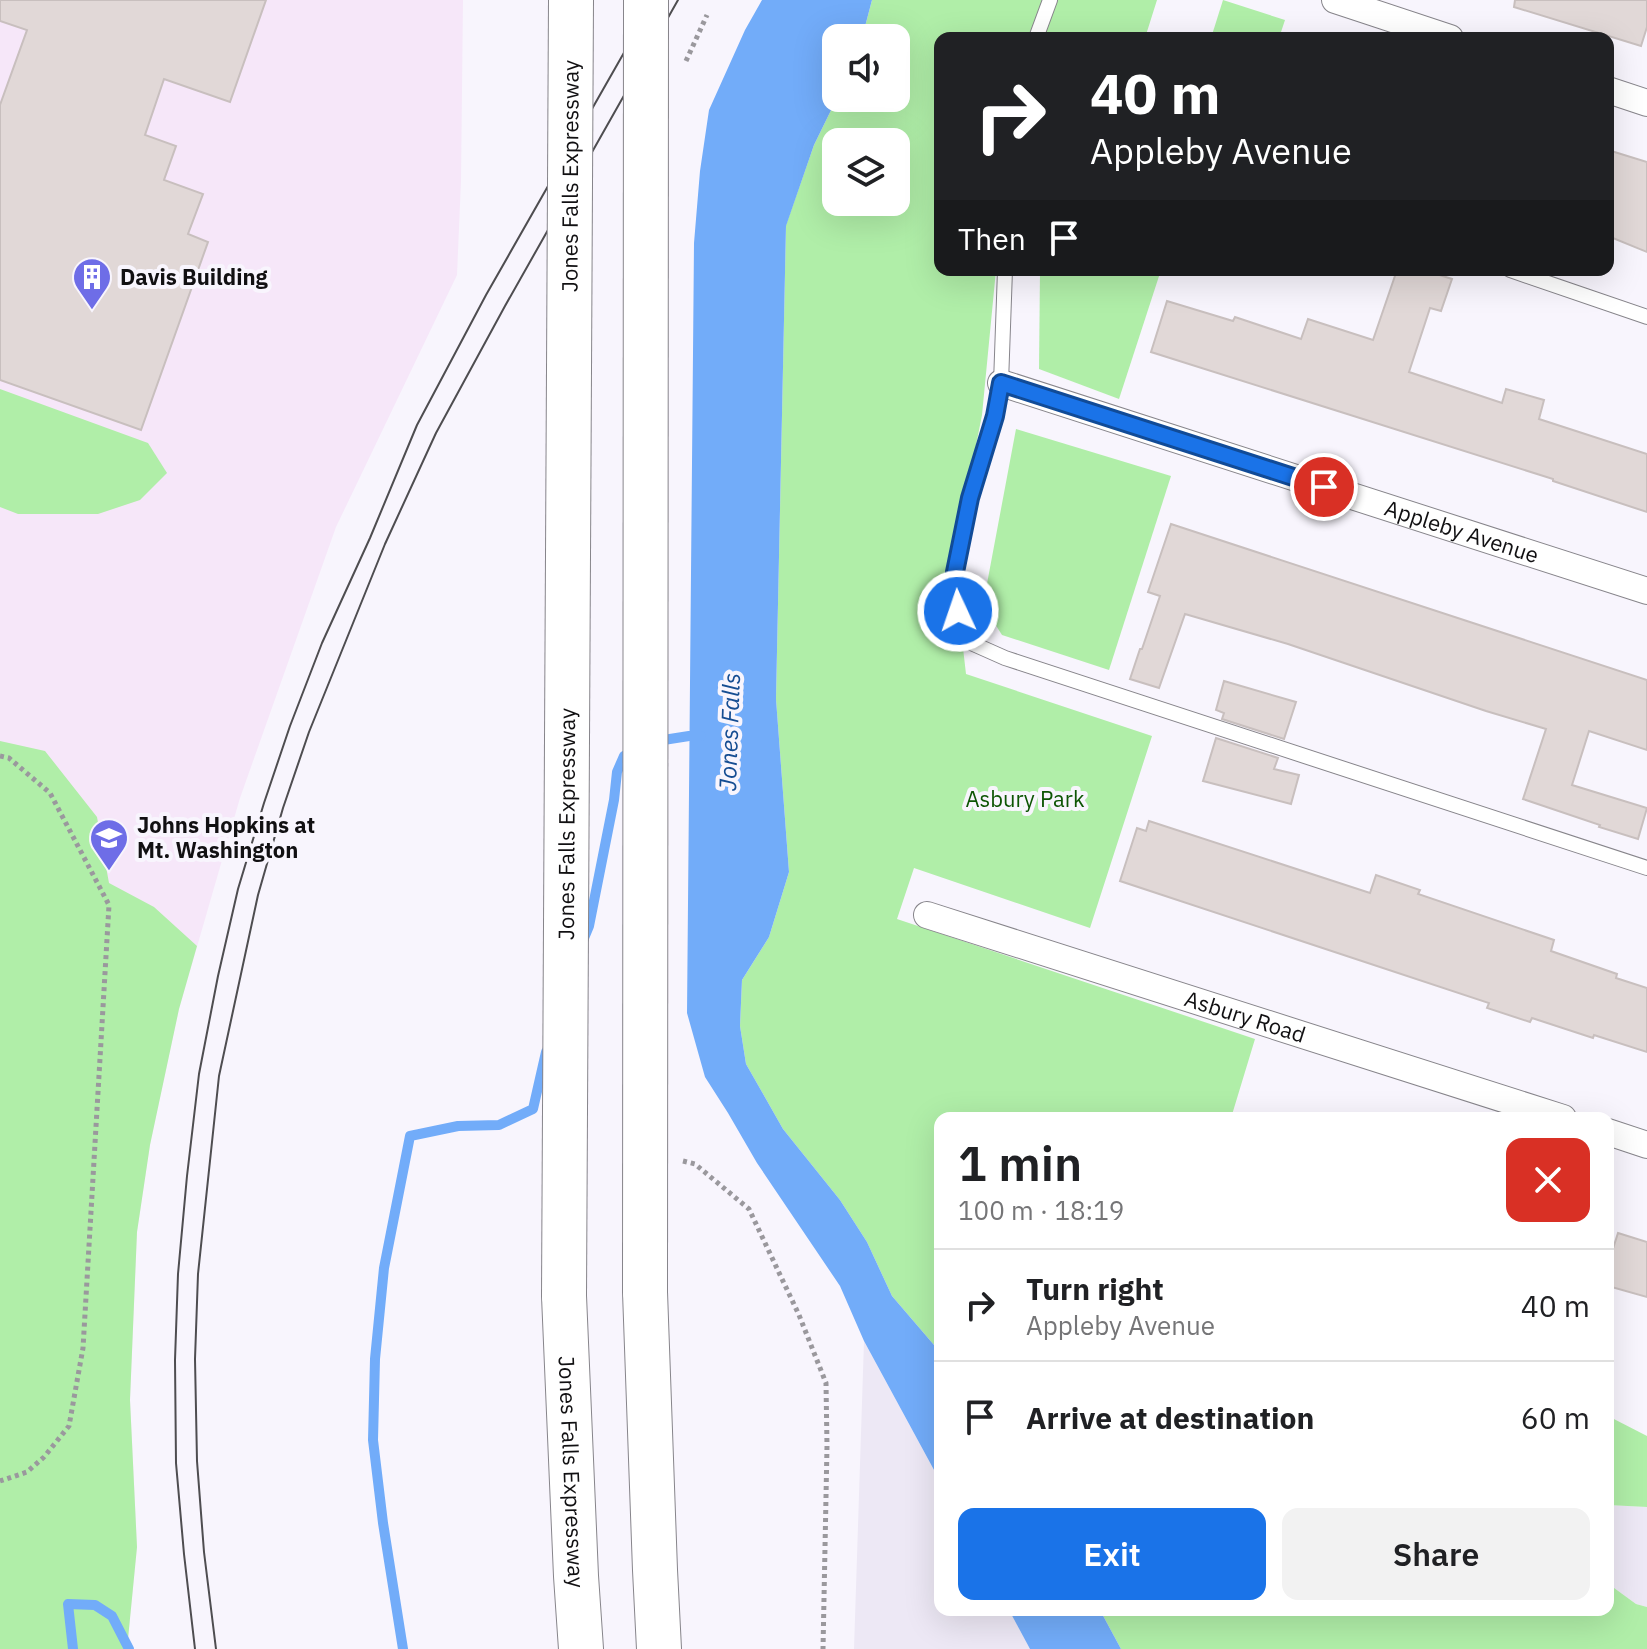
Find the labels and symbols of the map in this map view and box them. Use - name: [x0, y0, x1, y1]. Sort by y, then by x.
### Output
- street label: Jones Falls Expressway: [554, 60, 585, 292]
- building icon: Davis Building: [71, 256, 113, 311]
- place label: Davis Building: [120, 262, 269, 291]
- pin: [1290, 453, 1358, 521]
- street label: Appleby Avenue: [1381, 493, 1542, 569]
- position arrow: [916, 569, 1000, 653]
- water label: Jones Falls: [711, 672, 747, 792]
- street label: Jones Falls Expressway: [551, 708, 581, 940]
- park label: Asbury Park: [965, 784, 1085, 813]
- place label: Johns Hopkins at Mt. Washington: [137, 810, 315, 864]
- school or university icon: Johns Hopkins at Mt. Washington: [88, 817, 130, 872]
- street label: Asbury Road: [1181, 983, 1309, 1049]
- street label: Jones Falls Expressway: [553, 1355, 592, 1589]

